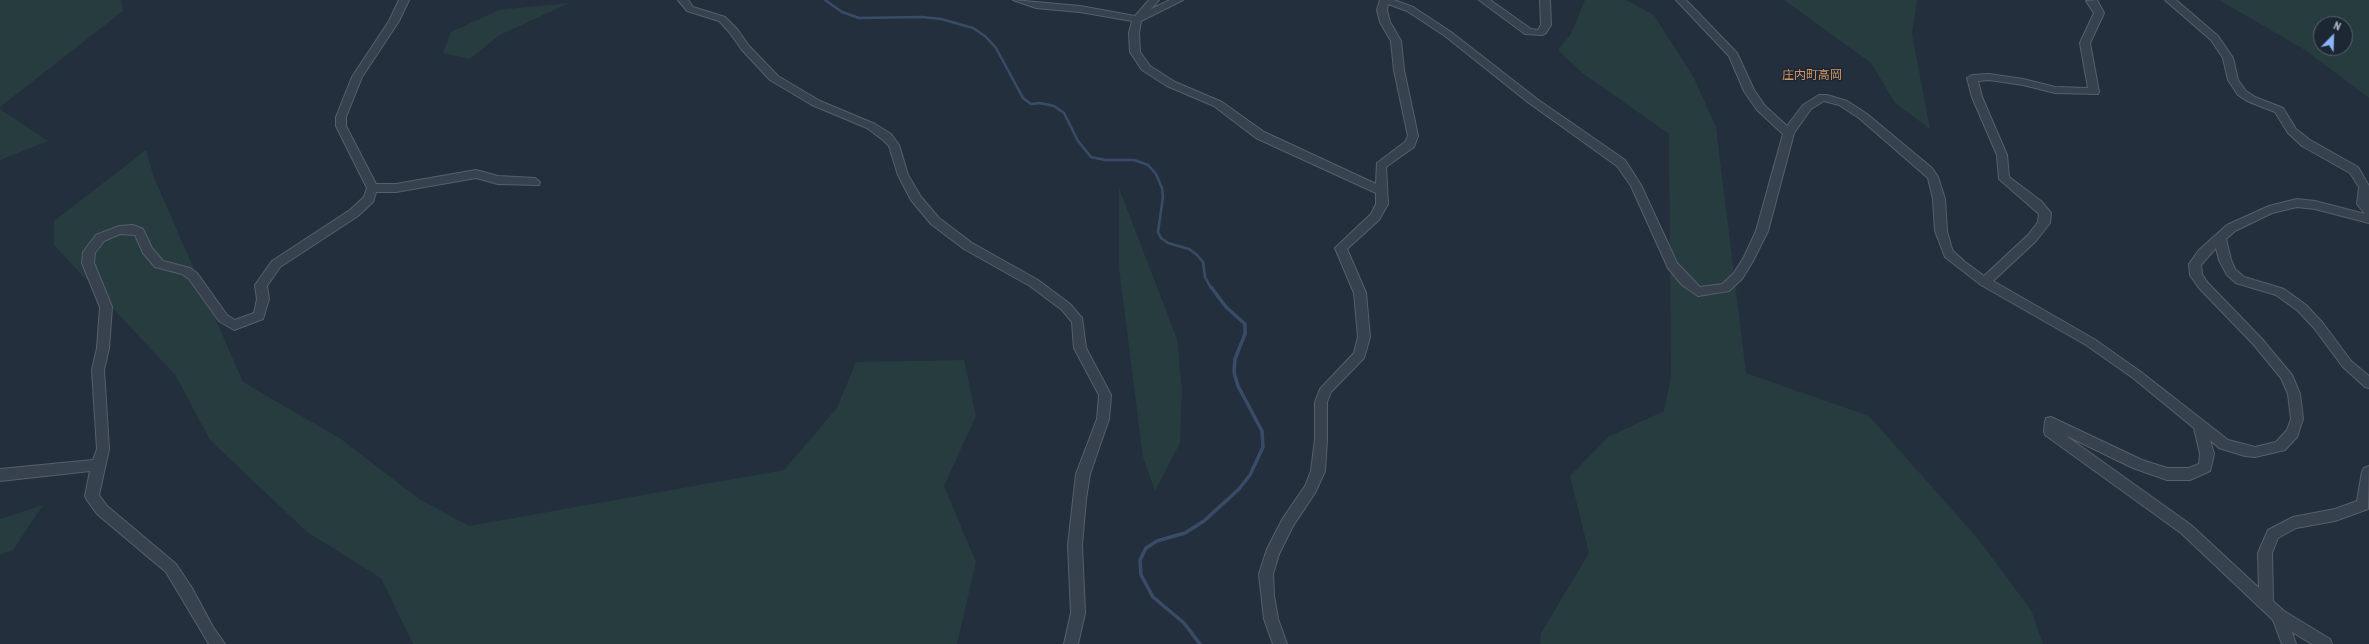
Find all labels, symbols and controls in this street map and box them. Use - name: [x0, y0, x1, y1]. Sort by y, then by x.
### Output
- north arrow: [2313, 16, 2353, 56]
- text: N: [2332, 18, 2343, 34]
- district label: 庄内町高岡: [1782, 69, 1842, 83]

